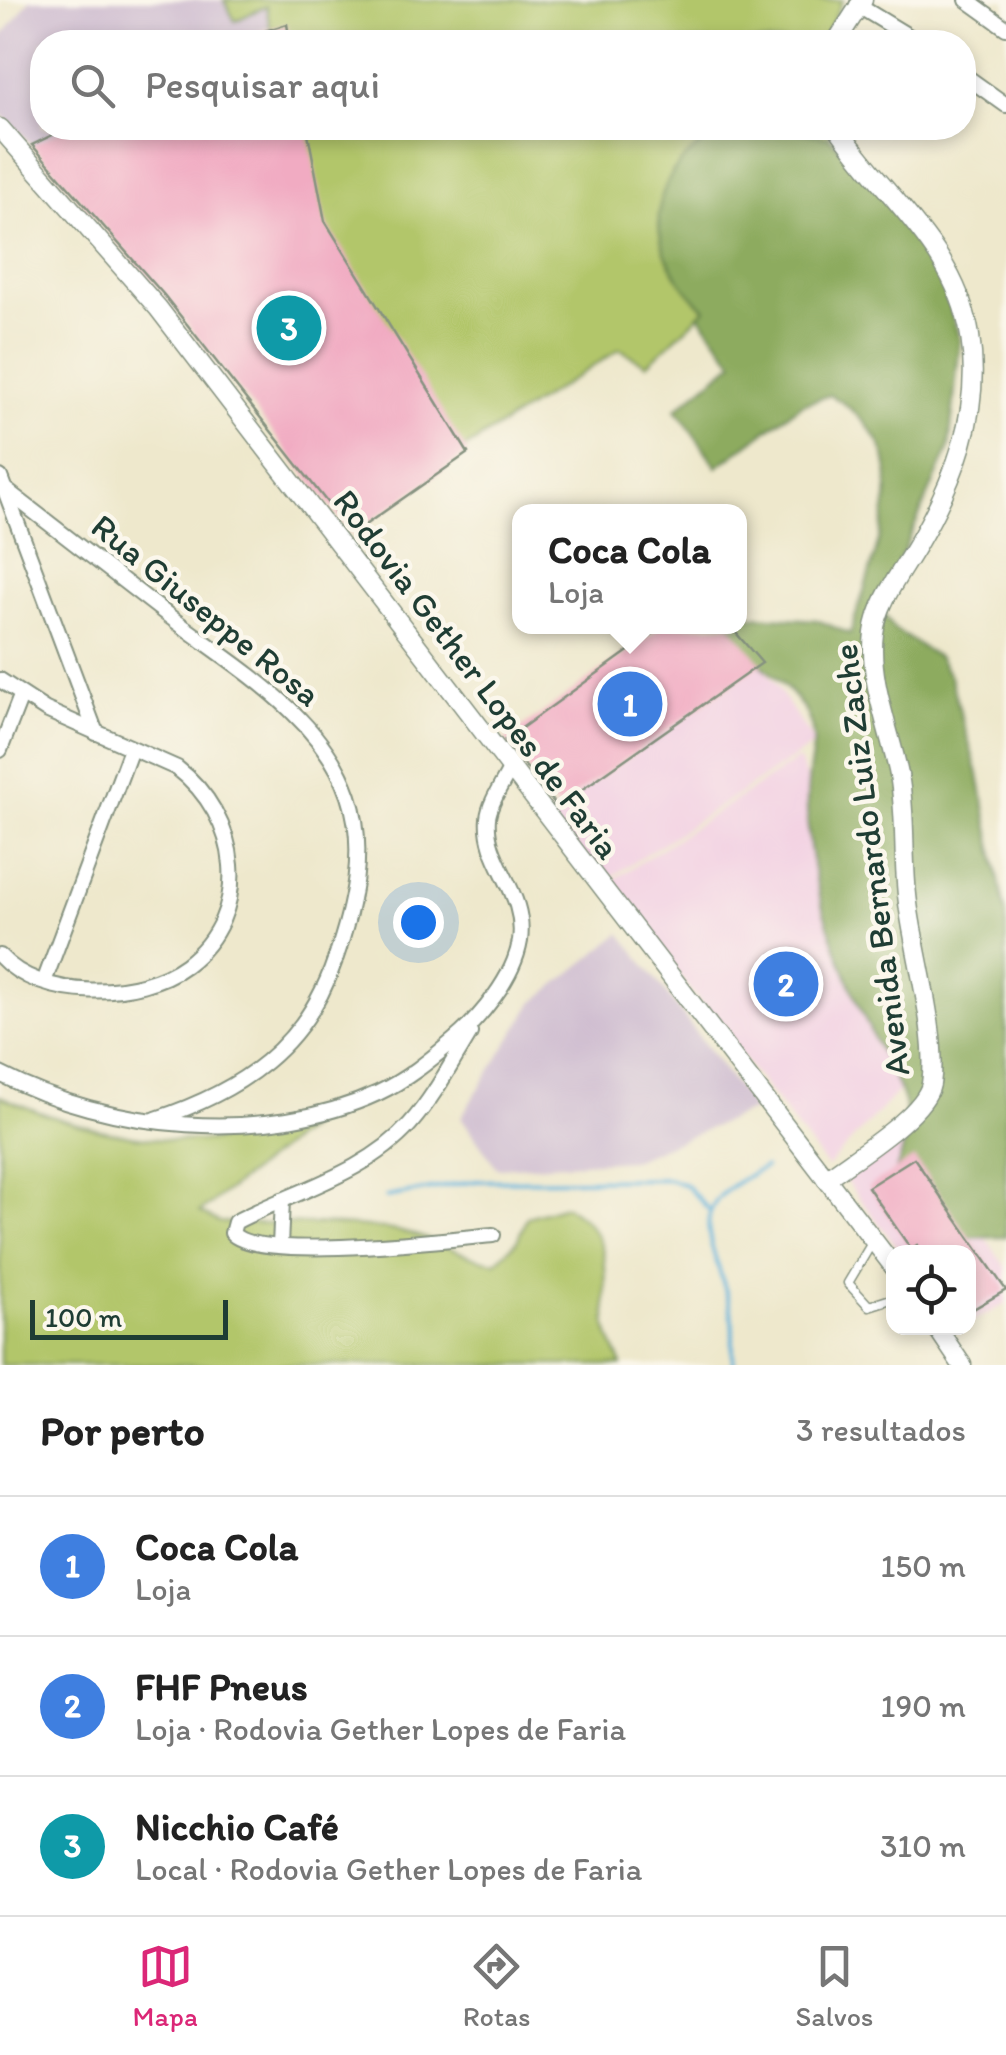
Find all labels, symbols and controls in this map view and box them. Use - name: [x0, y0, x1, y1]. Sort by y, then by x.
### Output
- search box: [30, 30, 976, 140]
- icon: search: [65, 58, 120, 113]
- text: Pesquisar aqui: [145, 62, 380, 108]
- pin: 3: [256, 290, 322, 366]
- street label: Rodovia Gether Lopes de Faria: [324, 481, 630, 867]
- popup: [512, 504, 747, 634]
- street label: Rua Giuseppe Rosa: [83, 505, 329, 715]
- text: Coca Cola: [548, 527, 711, 573]
- text: Loja: [548, 573, 604, 611]
- street label: Avenida Bernardo Luiz Zache: [824, 642, 918, 1078]
- pin: 1: [598, 666, 662, 742]
- your location: [393, 897, 444, 948]
- pin: 2: [754, 946, 818, 1022]
- map controls: [886, 1245, 976, 1335]
- button: locate: [886, 1245, 976, 1335]
- scale bar: [30, 1295, 228, 1340]
- text: 100 m: [45, 1300, 122, 1334]
- text: Por perto: [40, 1405, 205, 1456]
- text: 3 resultados: [796, 1411, 966, 1449]
- text: Coca Cola: [135, 1524, 298, 1570]
- text: 1: [65, 1547, 80, 1585]
- text: 150 m: [881, 1547, 966, 1585]
- text: Loja: [135, 1570, 191, 1608]
- text: FHF Pneus: [135, 1664, 308, 1710]
- text: 2: [64, 1687, 81, 1725]
- text: 190 m: [881, 1687, 966, 1725]
- text: Loja · Rodovia Gether Lopes de Faria: [135, 1710, 626, 1748]
- text: Nicchio Café: [135, 1804, 339, 1850]
- text: 3: [64, 1827, 81, 1865]
- text: 310 m: [880, 1827, 966, 1865]
- text: Local · Rodovia Gether Lopes de Faria: [135, 1850, 642, 1888]
- tab: Mapa: [133, 1939, 198, 2033]
- tab: Rotas: [463, 1939, 530, 2033]
- tab: Salvos: [795, 1939, 873, 2033]

